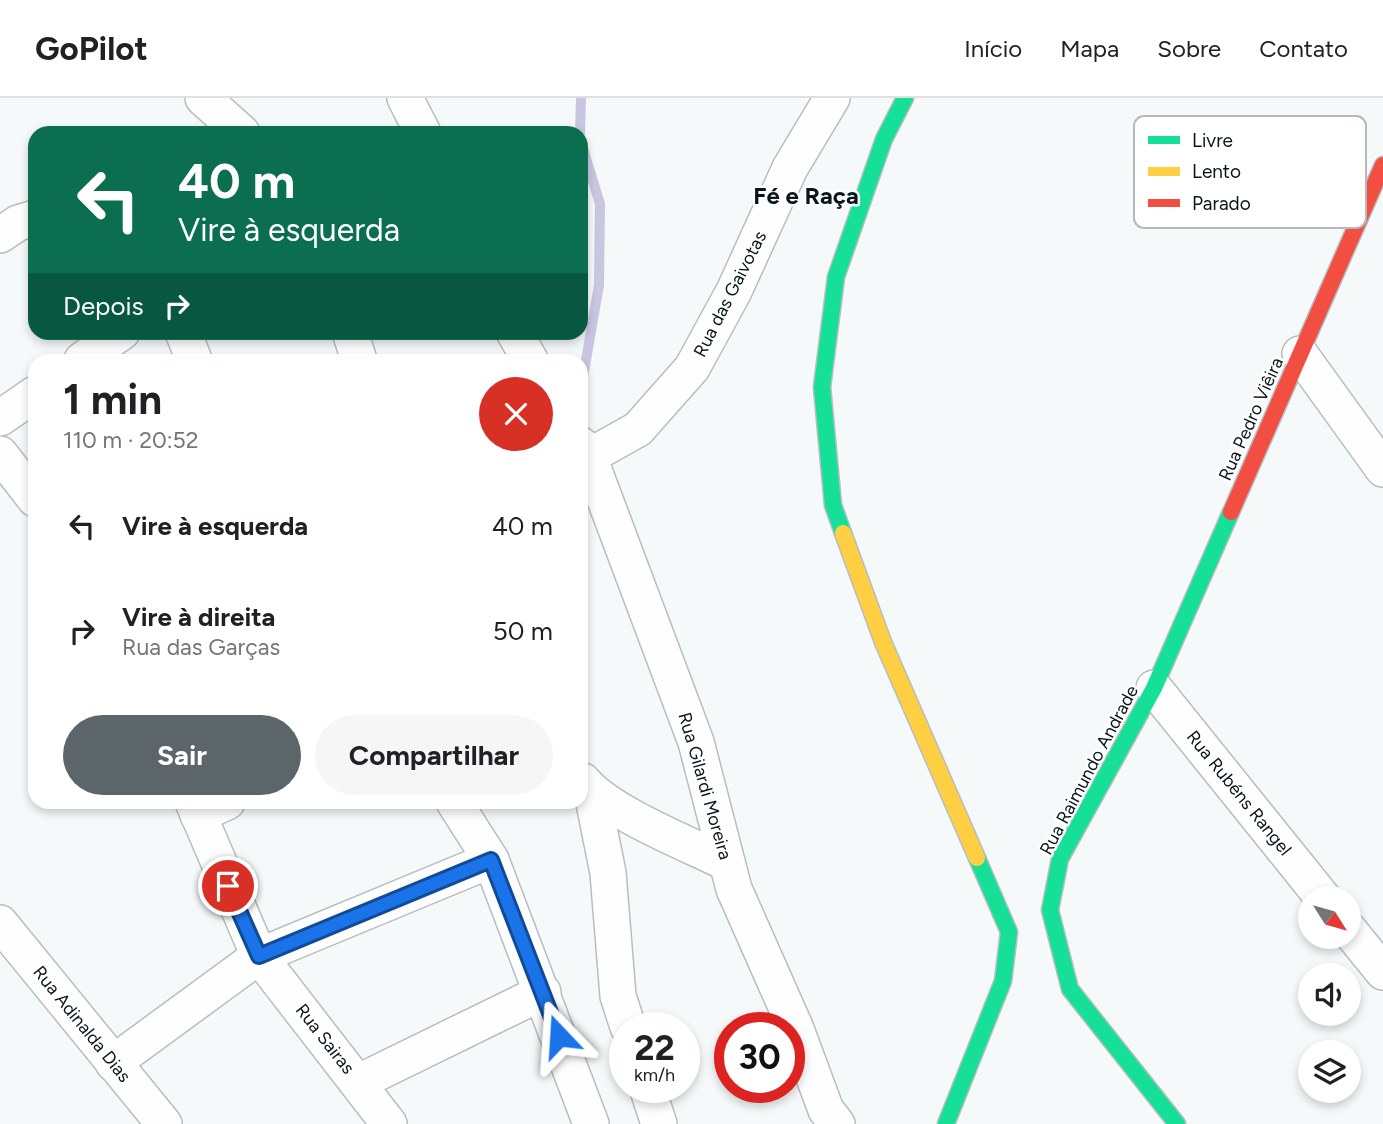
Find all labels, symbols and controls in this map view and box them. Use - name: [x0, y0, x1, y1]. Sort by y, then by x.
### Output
- text: GoPilot: [35, 29, 148, 68]
- text: Início: [964, 34, 1022, 63]
- text: Mapa: [1060, 34, 1119, 63]
- text: Sobre: [1157, 34, 1221, 63]
- text: Contato: [1259, 34, 1348, 63]
- legend: [1134, 116, 1366, 228]
- text: Livre: [1192, 129, 1233, 152]
- text: 40 m: [178, 151, 295, 210]
- icon: left: [63, 154, 154, 245]
- text: Lento: [1192, 160, 1241, 183]
- district label: Fé e Raça: [753, 181, 859, 210]
- text: Parado: [1192, 192, 1251, 215]
- text: Vire à esquerda: [178, 211, 400, 249]
- street label: Rua das Gaivotas: [689, 227, 771, 361]
- icon: right: [158, 287, 196, 325]
- text: Depois: [63, 290, 144, 322]
- street label: Rua Pedro Viêira: [1214, 354, 1288, 484]
- text: 1 min: [63, 374, 162, 425]
- button: close: [479, 377, 553, 451]
- text: 110 m · 20:52: [63, 426, 199, 454]
- icon: left: [63, 507, 101, 545]
- text: Vire à esquerda: [122, 510, 308, 542]
- text: 40 m: [492, 510, 553, 542]
- text: Vire à direita: [122, 601, 275, 633]
- icon: right: [63, 612, 101, 650]
- text: 50 m: [493, 615, 553, 647]
- text: Rua das Garças: [122, 633, 280, 661]
- street label: Rua Raimundo Andrade: [1035, 681, 1143, 859]
- street label: Rua Gilardi Moreira: [673, 710, 737, 862]
- button: Sair: [63, 715, 301, 795]
- button: Compartilhar: [315, 715, 553, 795]
- street label: Rua Rubéns Rangel: [1182, 726, 1296, 860]
- pin: [198, 856, 258, 916]
- icon: arrive: [209, 867, 247, 905]
- north arrow: [1298, 886, 1362, 948]
- map controls: [1298, 886, 1361, 1103]
- street label: Rua Adinalda Dias: [28, 961, 136, 1087]
- button: sound: [1298, 963, 1361, 1026]
- position arrow: [522, 999, 596, 1073]
- street label: Rua Sairas: [291, 1000, 359, 1078]
- speed limit sign: 30: [714, 1012, 805, 1103]
- text: 22: [634, 1027, 675, 1069]
- button: layers: [1298, 1040, 1361, 1103]
- text: km/h: [634, 1064, 675, 1086]

